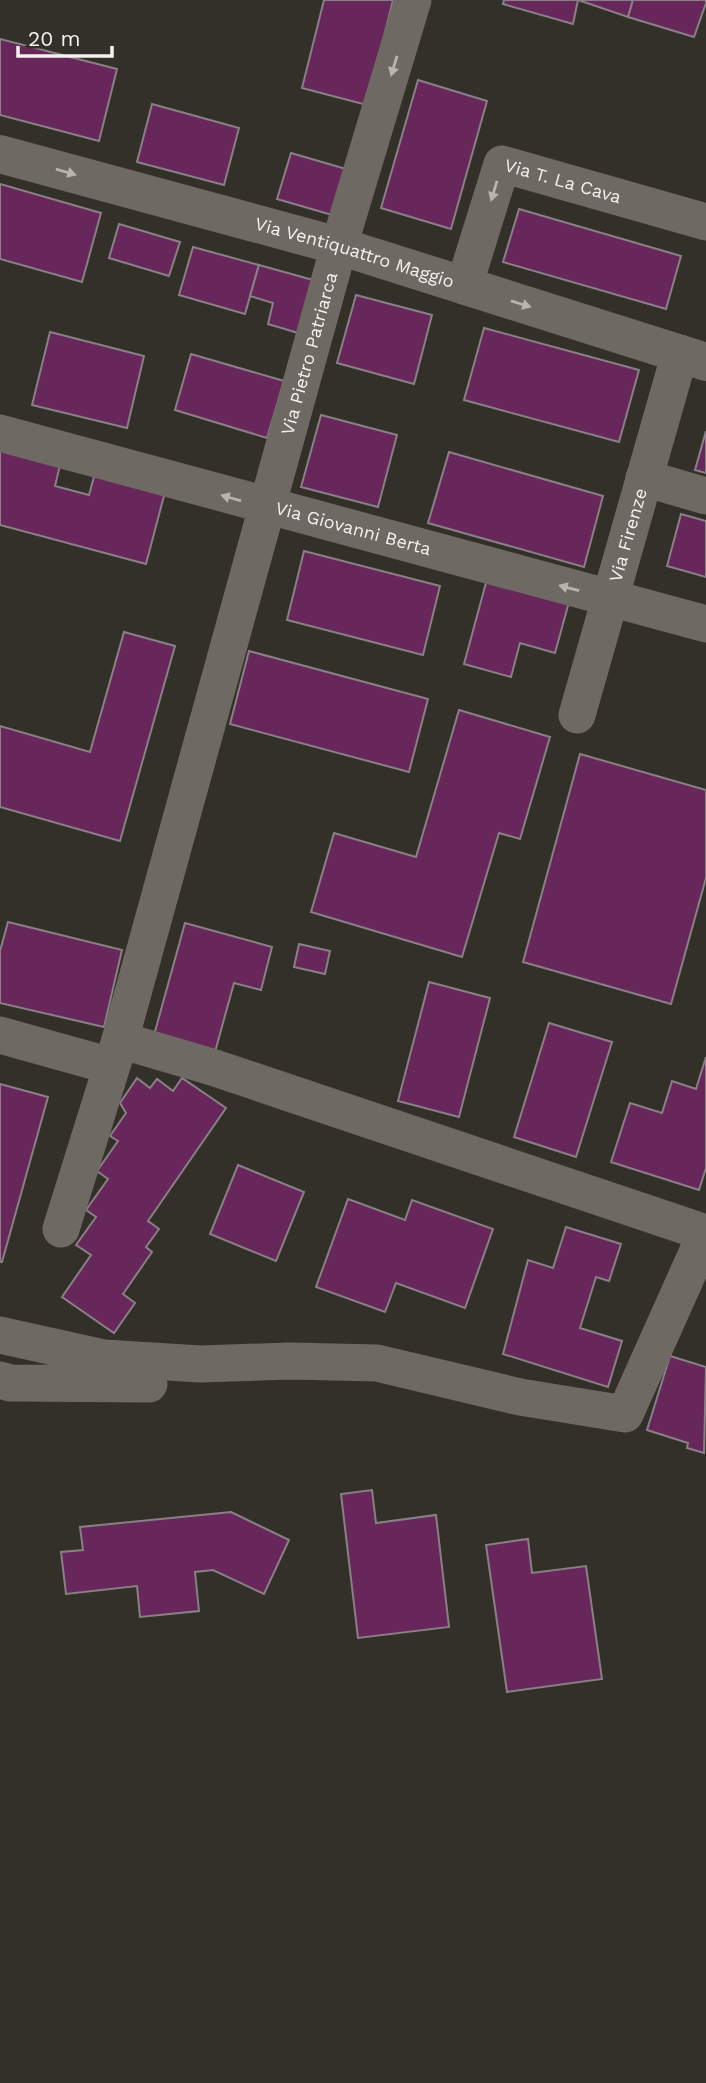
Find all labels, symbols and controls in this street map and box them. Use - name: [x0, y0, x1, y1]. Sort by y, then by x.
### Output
- scale bar: [18, 14, 112, 58]
- text: 20 m: [28, 26, 80, 51]
- one-way arrow: [389, 55, 399, 76]
- street label: Via T. La Cava: [502, 154, 624, 207]
- one-way arrow: [55, 167, 77, 178]
- one-way arrow: [488, 180, 498, 201]
- street label: Via Ventiquattro Maggio: [253, 213, 457, 292]
- street label: Via Pietro Patriarca: [276, 270, 341, 437]
- one-way arrow: [511, 299, 532, 309]
- street label: Via Firenze: [604, 486, 651, 584]
- one-way arrow: [220, 492, 241, 502]
- street label: Via Giovanni Berta: [273, 497, 434, 559]
- one-way arrow: [558, 582, 579, 592]

